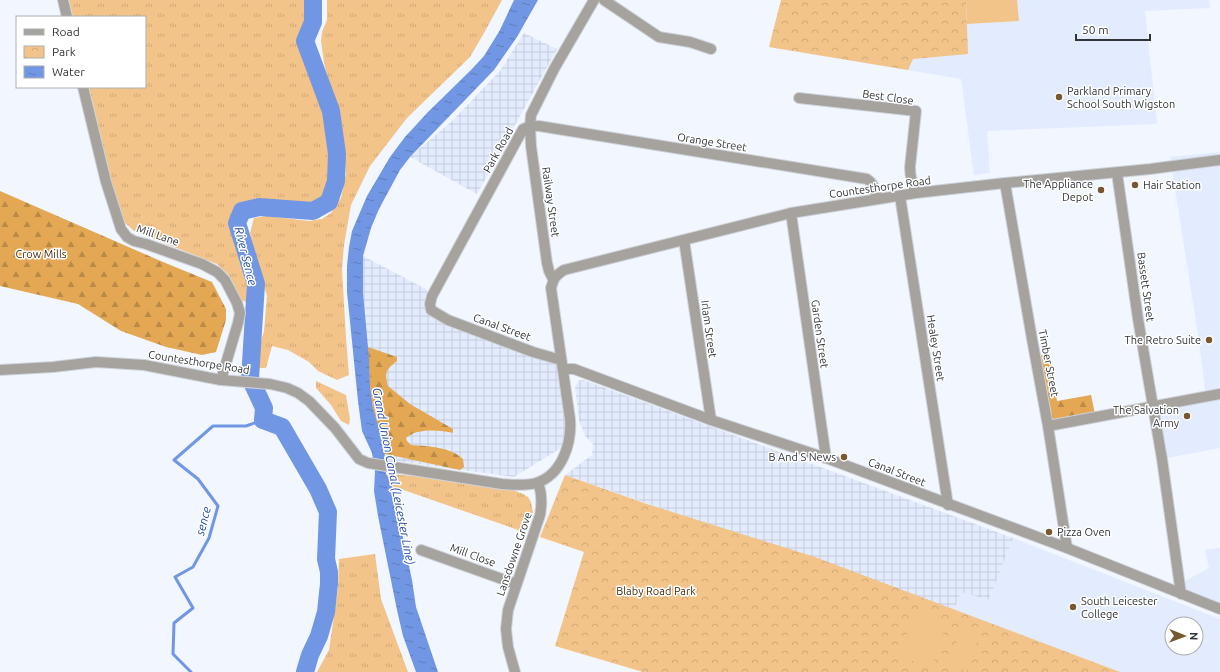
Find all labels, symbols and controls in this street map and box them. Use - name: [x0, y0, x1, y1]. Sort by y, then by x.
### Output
- legend: [16, 16, 146, 88]
- scale bar: [1076, 16, 1150, 42]
- text: 50 m: [1082, 23, 1109, 36]
- text: Road: [52, 25, 80, 38]
- text: Park: [52, 45, 76, 58]
- text: Water: [52, 65, 85, 78]
- place label: Parkland Primary School South Wigston: [1067, 85, 1175, 110]
- street label: Best Close: [862, 87, 914, 107]
- marker: Parkland Primary School South Wigston: [1054, 92, 1064, 102]
- street label: Park Road: [481, 125, 515, 175]
- street label: Orange Street: [676, 131, 748, 154]
- street label: Railway Street: [540, 166, 562, 239]
- street label: Countesthorpe Road: [828, 174, 932, 200]
- place label: The Appliance Depot: [1023, 178, 1094, 203]
- place label: Hair Station: [1143, 179, 1201, 191]
- marker: Hair Station: [1130, 180, 1140, 190]
- marker: The Appliance Depot: [1096, 185, 1106, 195]
- street label: Mill Lane: [135, 222, 181, 248]
- water label: River Sence: [232, 225, 260, 287]
- park label: Crow Mills: [15, 248, 67, 260]
- street label: Bassett Street: [1135, 251, 1157, 323]
- street label: Irlam Street: [699, 299, 719, 359]
- street label: Garden Street: [809, 299, 831, 370]
- street label: Canal Street: [472, 311, 533, 343]
- street label: Healey Street: [925, 314, 947, 383]
- street label: Timber Street: [1037, 328, 1062, 398]
- place label: The Retro Suite: [1125, 334, 1201, 346]
- marker: The Retro Suite: [1204, 335, 1214, 345]
- street label: Countesthorpe Road: [147, 348, 251, 376]
- water label: Grand Union Canal (Leicester Line): [369, 386, 418, 566]
- place label: The Salvation Army: [1113, 404, 1180, 429]
- marker: The Salvation Army: [1182, 411, 1192, 421]
- place label: B And S News: [769, 451, 836, 463]
- marker: B And S News: [839, 452, 849, 462]
- street label: Canal Street: [867, 456, 928, 489]
- water label: sence: [193, 505, 213, 538]
- street label: Lansdowne Grove: [494, 511, 534, 597]
- place label: Pizza Oven: [1057, 526, 1111, 538]
- marker: Pizza Oven: [1044, 527, 1054, 537]
- street label: Mill Close: [449, 541, 497, 569]
- park label: Blaby Road Park: [616, 585, 696, 597]
- place label: South Leicester College: [1081, 595, 1158, 620]
- marker: South Leicester College: [1068, 602, 1078, 612]
- north arrow: [1164, 616, 1204, 656]
- text: N: [1188, 632, 1200, 640]

